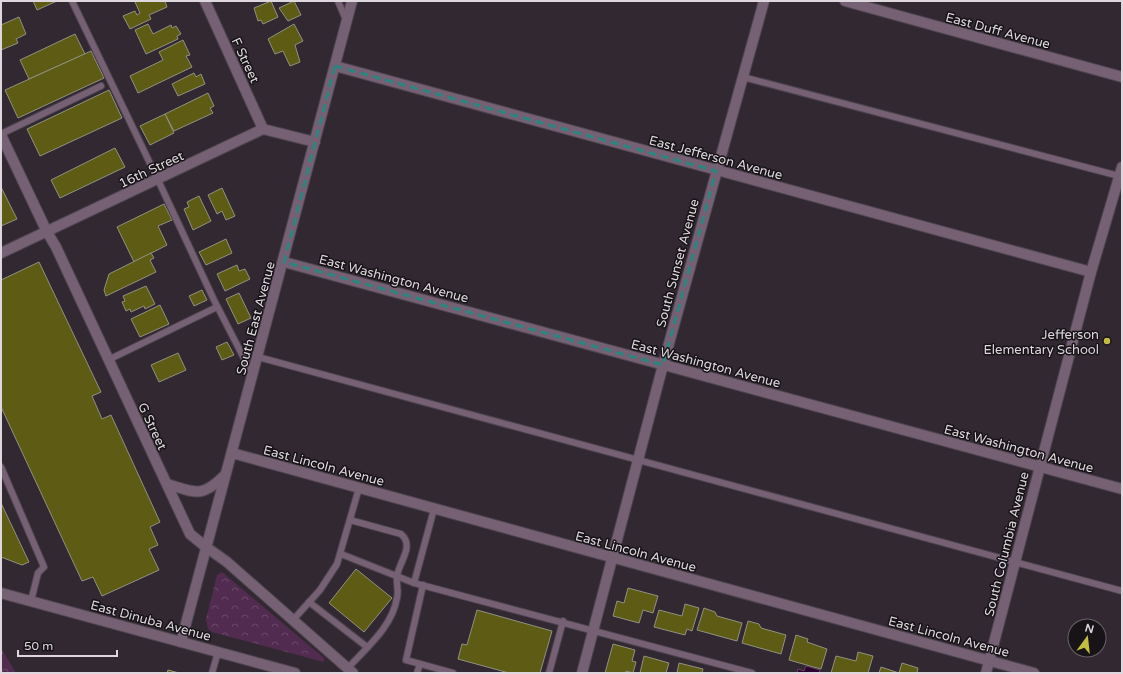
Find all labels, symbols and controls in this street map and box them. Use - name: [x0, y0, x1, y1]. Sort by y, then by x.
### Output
- street label: East Duff Avenue: [944, 9, 1052, 53]
- street label: F Street: [228, 35, 263, 86]
- street label: East Jefferson Avenue: [647, 132, 784, 183]
- street label: 16th Street: [116, 148, 186, 192]
- street label: South Sunset Avenue: [653, 197, 703, 329]
- street label: East Washington Avenue: [317, 251, 470, 307]
- street label: South East Avenue: [233, 260, 279, 377]
- place label: Jefferson Elementary School: [984, 327, 1099, 358]
- street label: East Washington Avenue: [629, 336, 782, 392]
- marker: Jefferson Elementary School: [1102, 336, 1112, 346]
- street label: G Street: [134, 400, 170, 453]
- street label: East Washington Avenue: [942, 421, 1095, 477]
- street label: East Lincoln Avenue: [262, 442, 386, 490]
- street label: South Columbia Avenue: [981, 470, 1033, 618]
- street label: East Lincoln Avenue: [574, 528, 698, 576]
- street label: East Dinuba Avenue: [89, 597, 213, 645]
- street label: East Lincoln Avenue: [887, 613, 1011, 661]
- north arrow: [1067, 618, 1107, 658]
- text: N: [1084, 621, 1095, 636]
- scale bar: [18, 632, 117, 658]
- text: 50 m: [24, 639, 53, 653]

